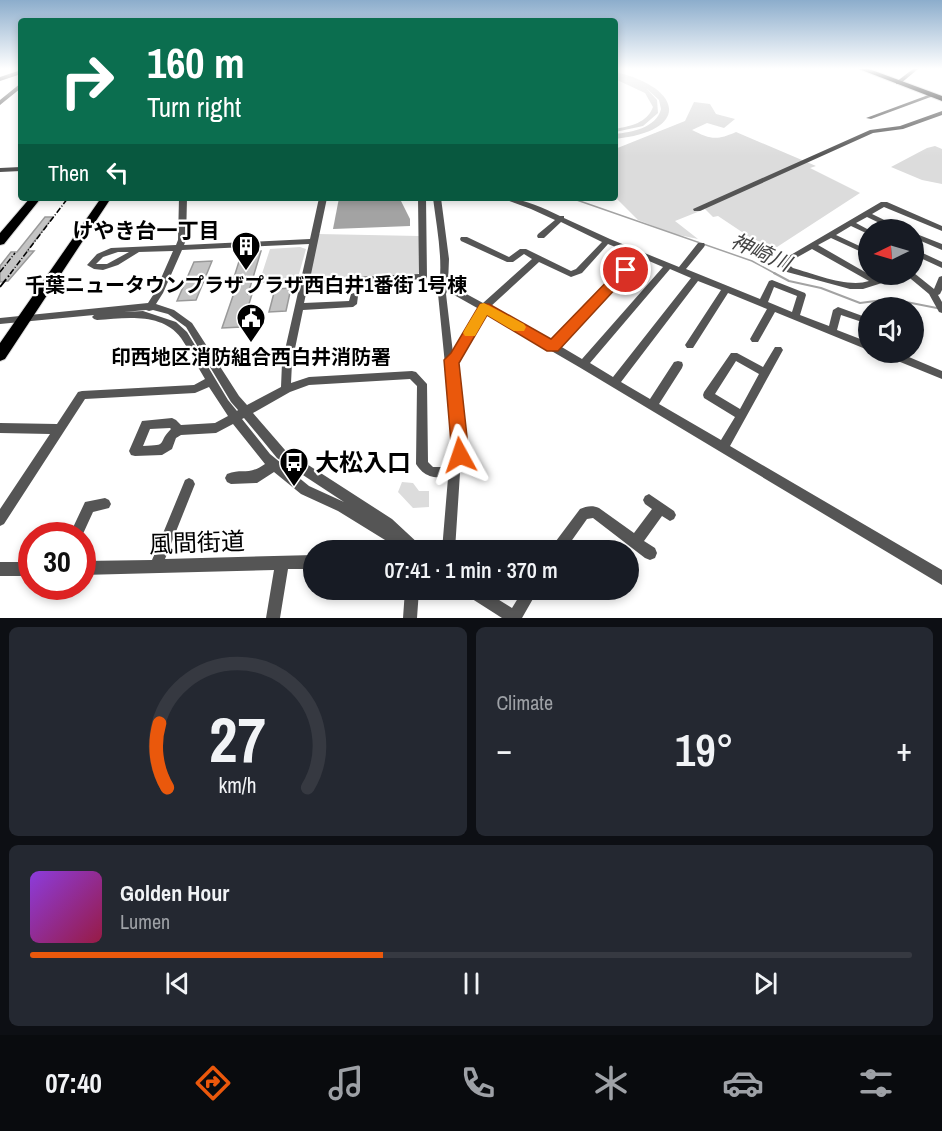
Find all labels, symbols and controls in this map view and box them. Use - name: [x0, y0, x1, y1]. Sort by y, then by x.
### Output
- text: 160 m: [147, 35, 245, 91]
- icon: right: [48, 42, 126, 120]
- text: Turn right: [147, 89, 241, 125]
- icon: left: [101, 156, 134, 189]
- text: Then: [48, 158, 89, 188]
- district label: けやき台一丁目: [73, 216, 220, 245]
- north arrow: [858, 219, 924, 285]
- map controls: [858, 219, 924, 363]
- water label: 神崎川: [726, 226, 798, 279]
- building icon: 千葉ニュータウンプラザプラザ西白井1番街 1号棟: [230, 230, 262, 272]
- pin: [600, 244, 651, 295]
- icon: arrive: [609, 253, 642, 286]
- place label: 千葉ニュータウンプラザプラザ西白井1番街 1号棟: [25, 271, 467, 298]
- button: sound: [858, 297, 924, 363]
- public building icon: 印西地区消防組合西白井消防署: [235, 302, 267, 344]
- place label: 印西地区消防組合西白井消防署: [111, 343, 391, 370]
- position arrow: [428, 423, 492, 487]
- bus stop icon: 大松入口: [278, 446, 310, 488]
- place label: 大松入口: [315, 446, 411, 478]
- speed limit sign: 30: [18, 522, 96, 600]
- street label: 風間街道: [148, 524, 246, 560]
- text: 07:41 · 1 min · 370 m: [384, 555, 558, 585]
- text: Climate: [497, 689, 553, 716]
- text: 27: [209, 697, 266, 781]
- text: 19°: [675, 719, 734, 780]
- text: −: [497, 727, 512, 771]
- text: +: [896, 727, 912, 771]
- text: km/h: [219, 772, 257, 801]
- text: Golden Hour: [120, 878, 229, 908]
- text: Lumen: [120, 908, 170, 935]
- icon: previous: [161, 967, 194, 1000]
- icon: pause: [455, 967, 488, 1000]
- icon: next: [749, 967, 782, 1000]
- icon: directions: [192, 1062, 234, 1104]
- icon: music: [325, 1062, 367, 1104]
- icon: phone: [457, 1062, 499, 1104]
- icon: climate: [590, 1062, 632, 1104]
- icon: car: [722, 1062, 764, 1104]
- icon: filters: [855, 1062, 897, 1104]
- text: 07:40: [45, 1065, 102, 1101]

